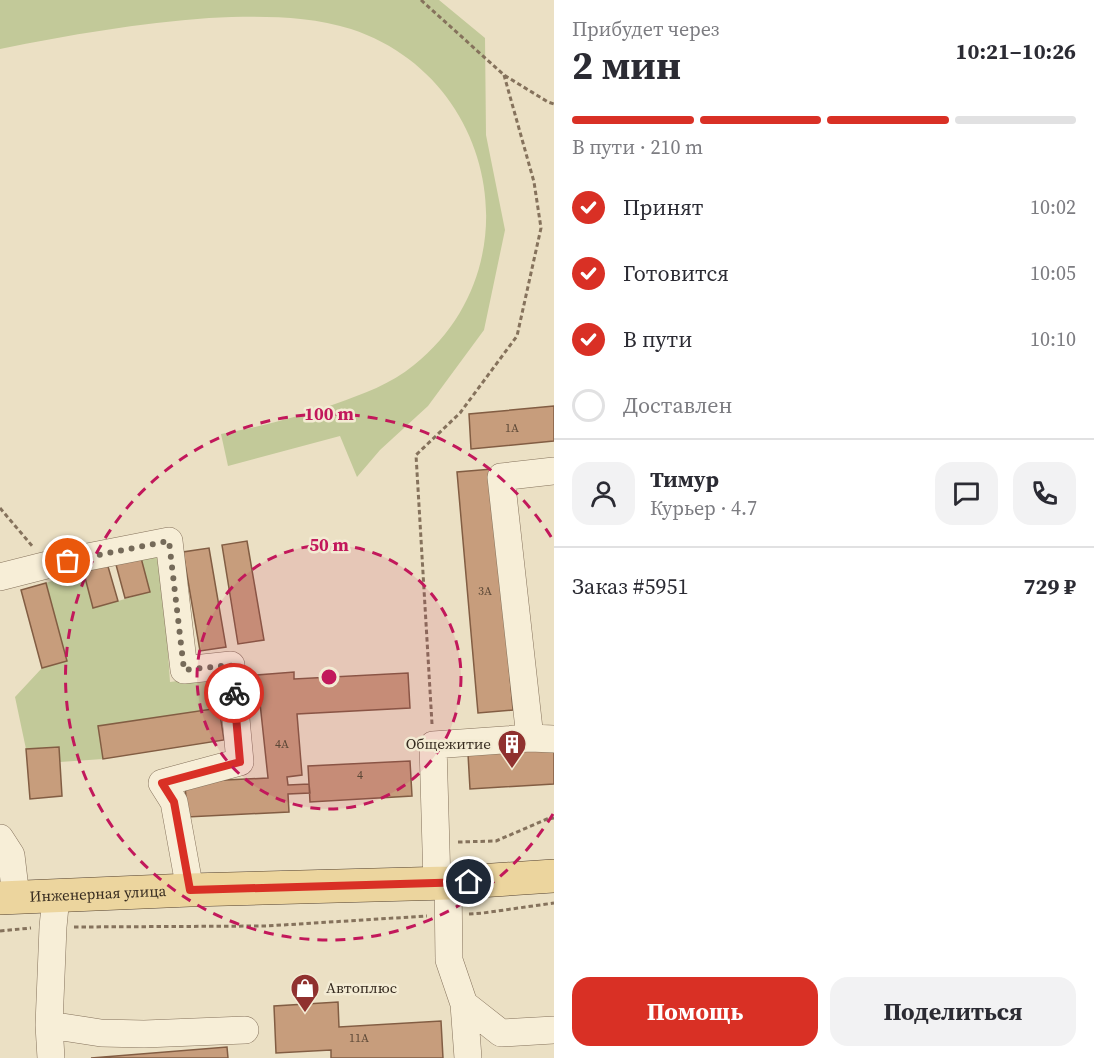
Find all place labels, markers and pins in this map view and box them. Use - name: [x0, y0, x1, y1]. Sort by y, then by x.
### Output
- pin: [42, 535, 93, 586]
- centre of rings: [319, 667, 339, 687]
- building icon: Общежитие: [496, 728, 528, 770]
- place label: Общежитие: [406, 733, 491, 754]
- pin: [443, 856, 494, 907]
- shop icon: Автоплюс: [289, 972, 321, 1014]
- place label: Автоплюс: [326, 977, 397, 998]

